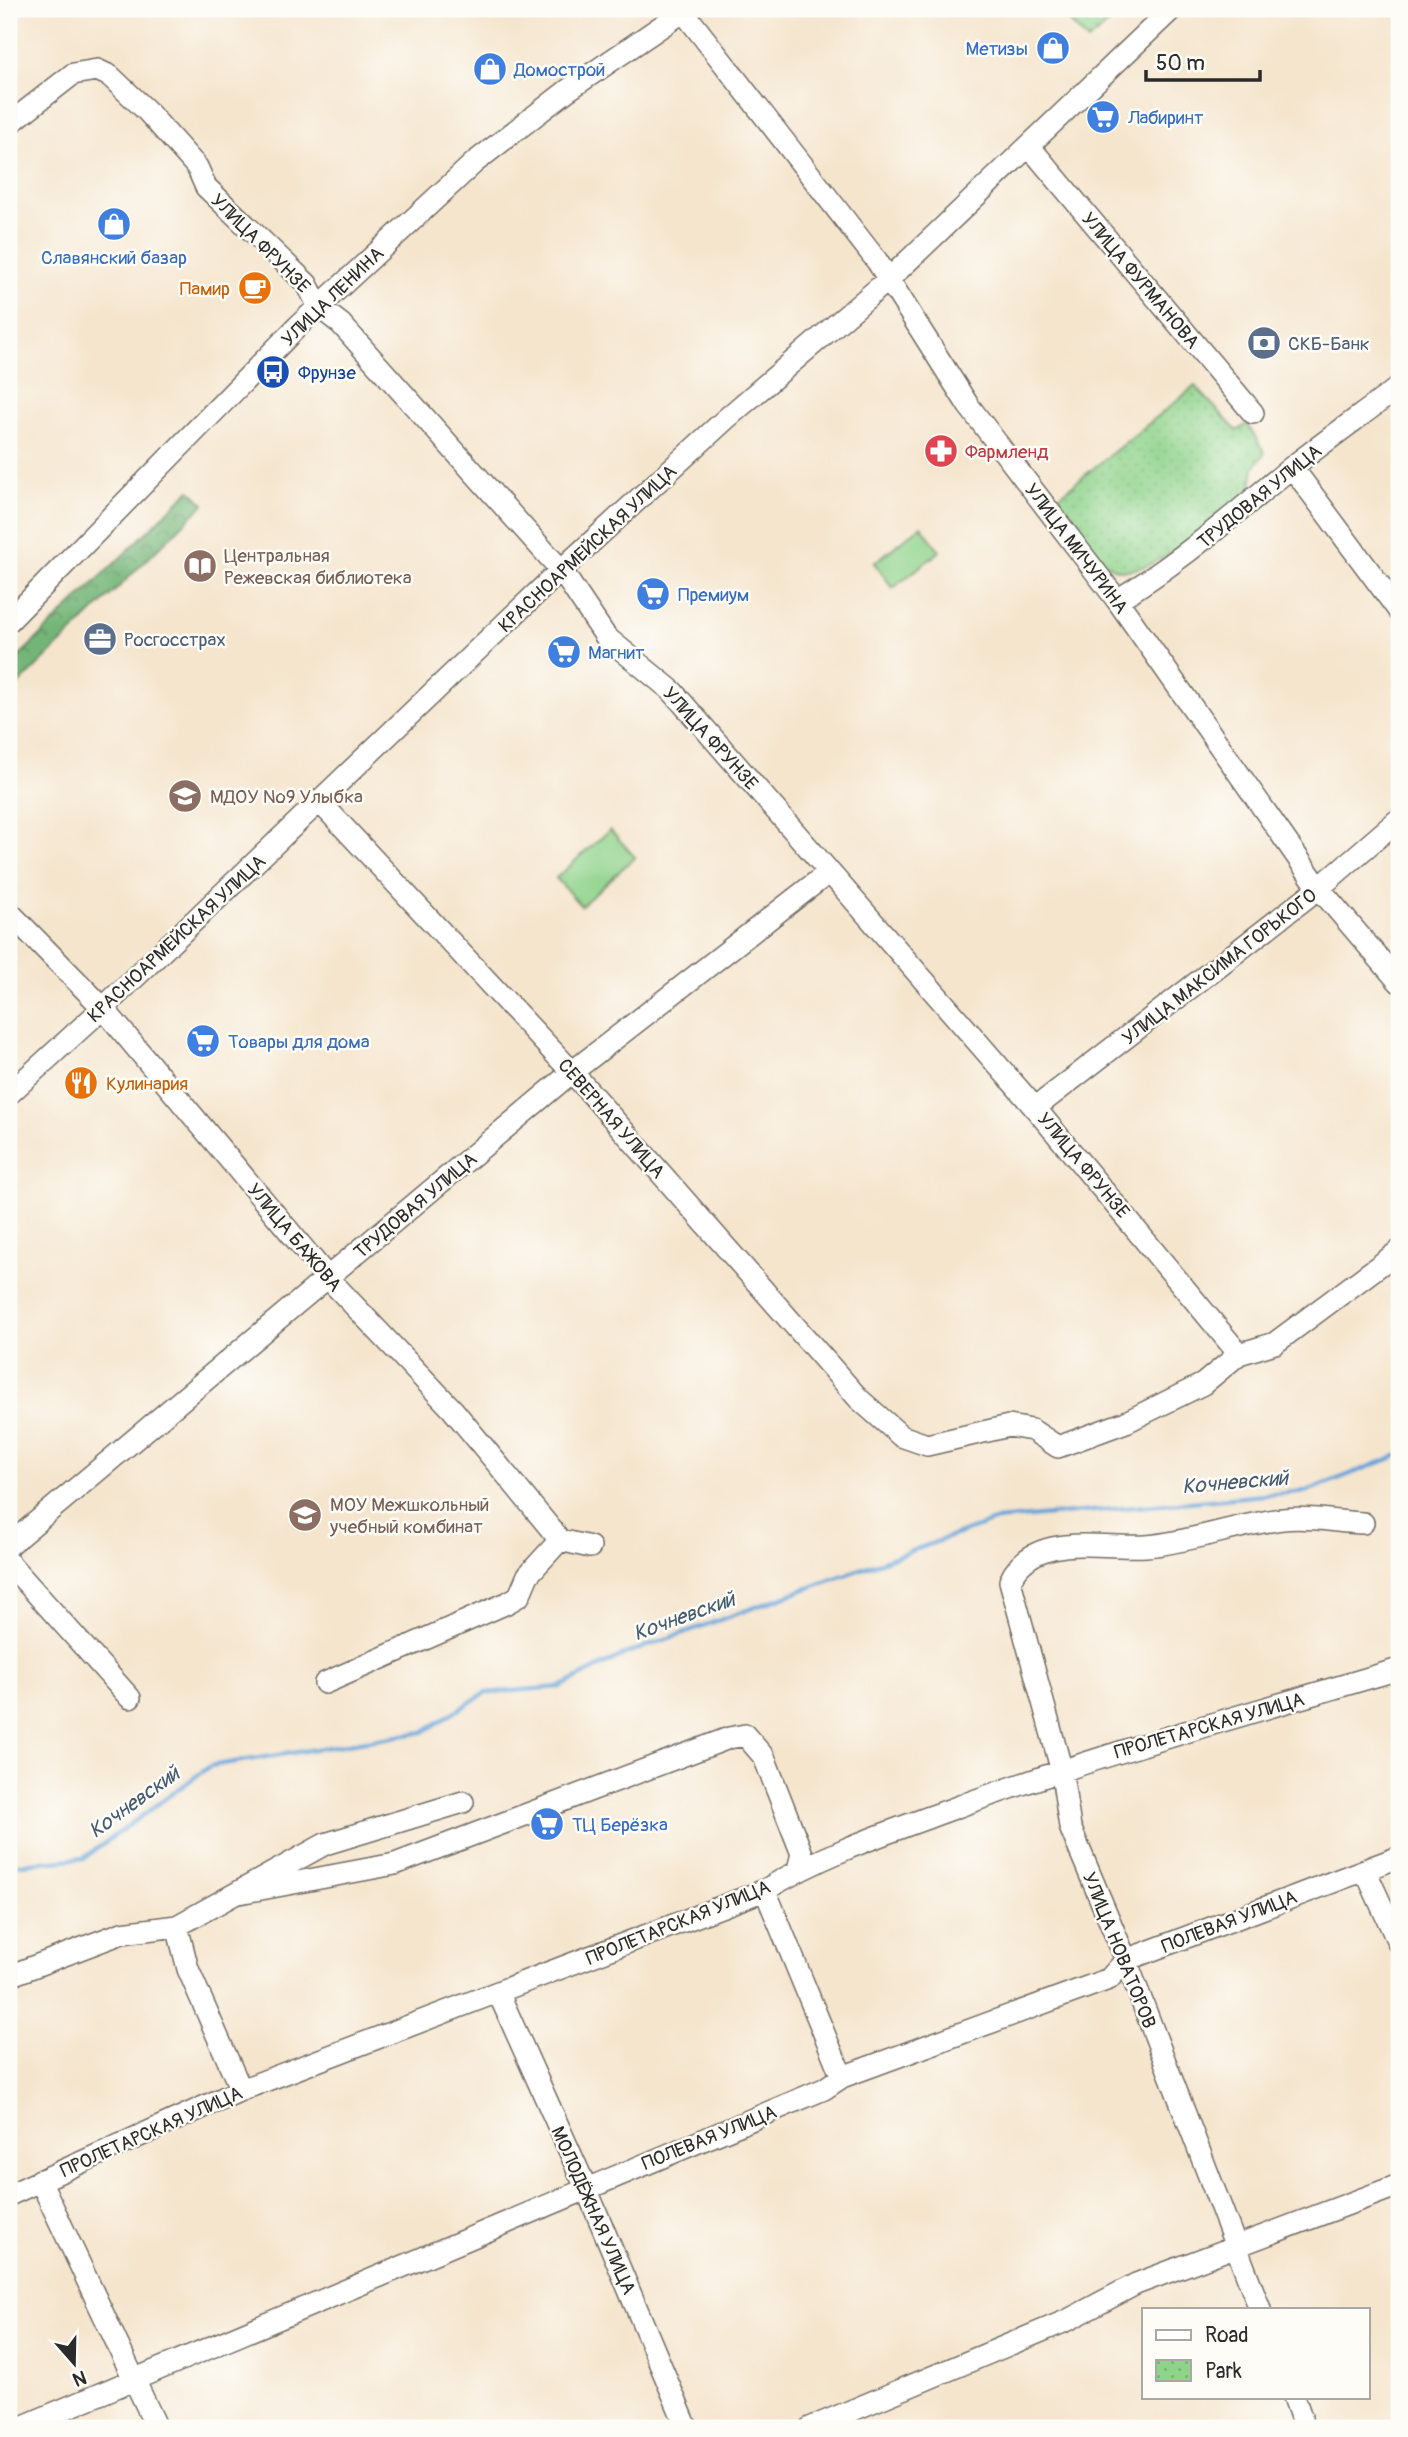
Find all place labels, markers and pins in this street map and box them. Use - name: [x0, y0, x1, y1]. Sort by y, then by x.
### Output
- shop icon: Метизы: [1034, 29, 1072, 67]
- place label: Метизы: [966, 37, 1028, 61]
- shop icon: Домострой: [471, 50, 509, 88]
- place label: Домострой: [513, 58, 605, 82]
- supermarket icon: Лабиринт: [1084, 98, 1122, 136]
- place label: Лабиринт: [1127, 106, 1204, 130]
- shop icon: Славянский базар: [95, 205, 133, 243]
- place label: Славянский базар: [41, 246, 187, 270]
- cafe icon: Памир: [236, 269, 274, 307]
- place label: Памир: [180, 277, 230, 301]
- bank icon: СКБ-Банк: [1245, 324, 1283, 362]
- place label: СКБ-Банк: [1288, 332, 1370, 356]
- bus stop icon: Фрунзе: [254, 353, 292, 391]
- place label: Фрунзе: [298, 361, 356, 385]
- pharmacy icon: Фармленд: [922, 432, 960, 470]
- place label: Фармленд: [965, 440, 1049, 464]
- place label: Центральная Режевская библиотека: [224, 544, 412, 590]
- library icon: Центральная Режевская библиотека: [181, 547, 219, 585]
- supermarket icon: Премиум: [634, 575, 672, 613]
- place label: Премиум: [678, 583, 749, 607]
- office icon: Росгосстрах: [81, 620, 119, 658]
- place label: Росгосстрах: [124, 628, 226, 652]
- supermarket icon: Магнит: [545, 633, 583, 671]
- place label: Магнит: [588, 641, 645, 665]
- school or university icon: МДОУ №9 Улыбка: [166, 777, 204, 815]
- place label: МДОУ №9 Улыбка: [210, 785, 363, 809]
- supermarket icon: Товары для дома: [184, 1022, 222, 1060]
- place label: Товары для дома: [228, 1030, 370, 1054]
- restaurant icon: Кулинария: [62, 1064, 100, 1102]
- place label: Кулинария: [106, 1072, 188, 1096]
- place label: МОУ Межшкольный учебный комбинат: [329, 1493, 490, 1539]
- school or university icon: МОУ Межшкольный учебный комбинат: [286, 1496, 324, 1534]
- supermarket icon: ТЦ Берёзка: [528, 1805, 566, 1843]
- place label: ТЦ Берёзка: [572, 1813, 668, 1837]

